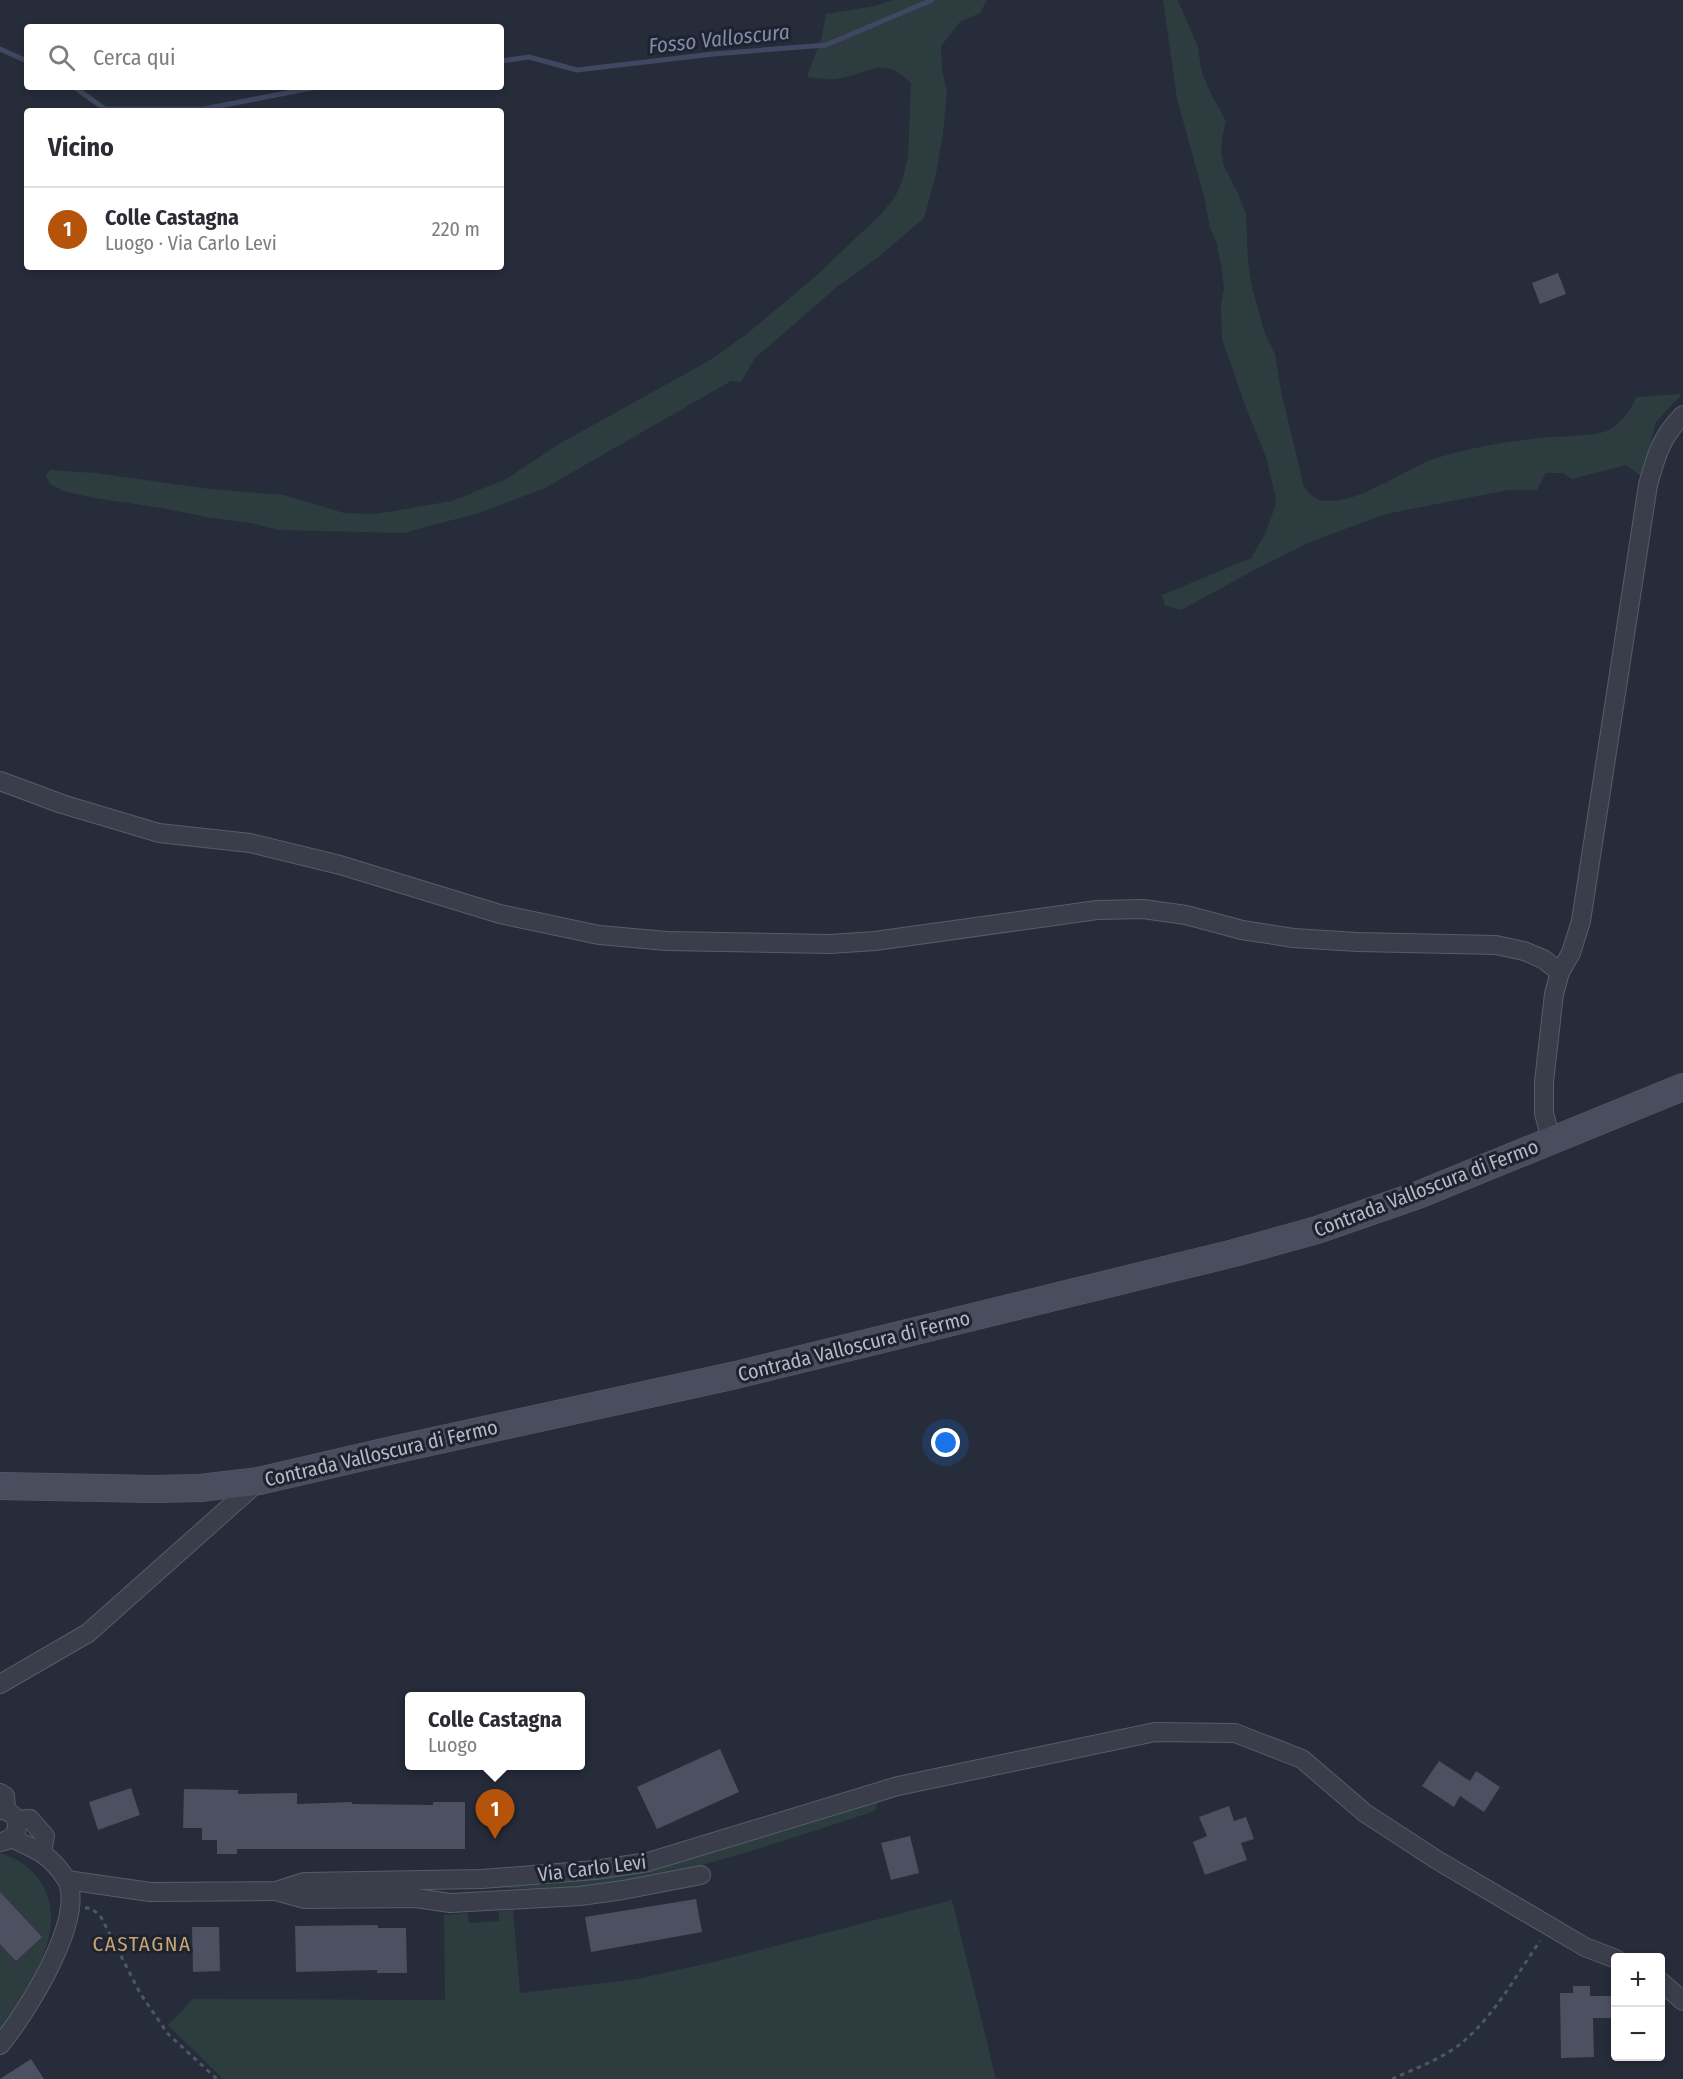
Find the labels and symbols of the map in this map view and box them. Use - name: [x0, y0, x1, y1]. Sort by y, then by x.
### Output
- water label: Fosso Valloscura: [647, 19, 791, 59]
- street label: Contrada Valloscura di Fermo: [1310, 1134, 1542, 1242]
- street label: Contrada Valloscura di Fermo: [736, 1306, 972, 1386]
- street label: Contrada Valloscura di Fermo: [262, 1415, 500, 1491]
- your location: [931, 1428, 960, 1457]
- pin: 1: [476, 1790, 514, 1839]
- street label: Via Carlo Levi: [536, 1849, 648, 1887]
- district label: CASTAGNA: [92, 1931, 192, 1957]

